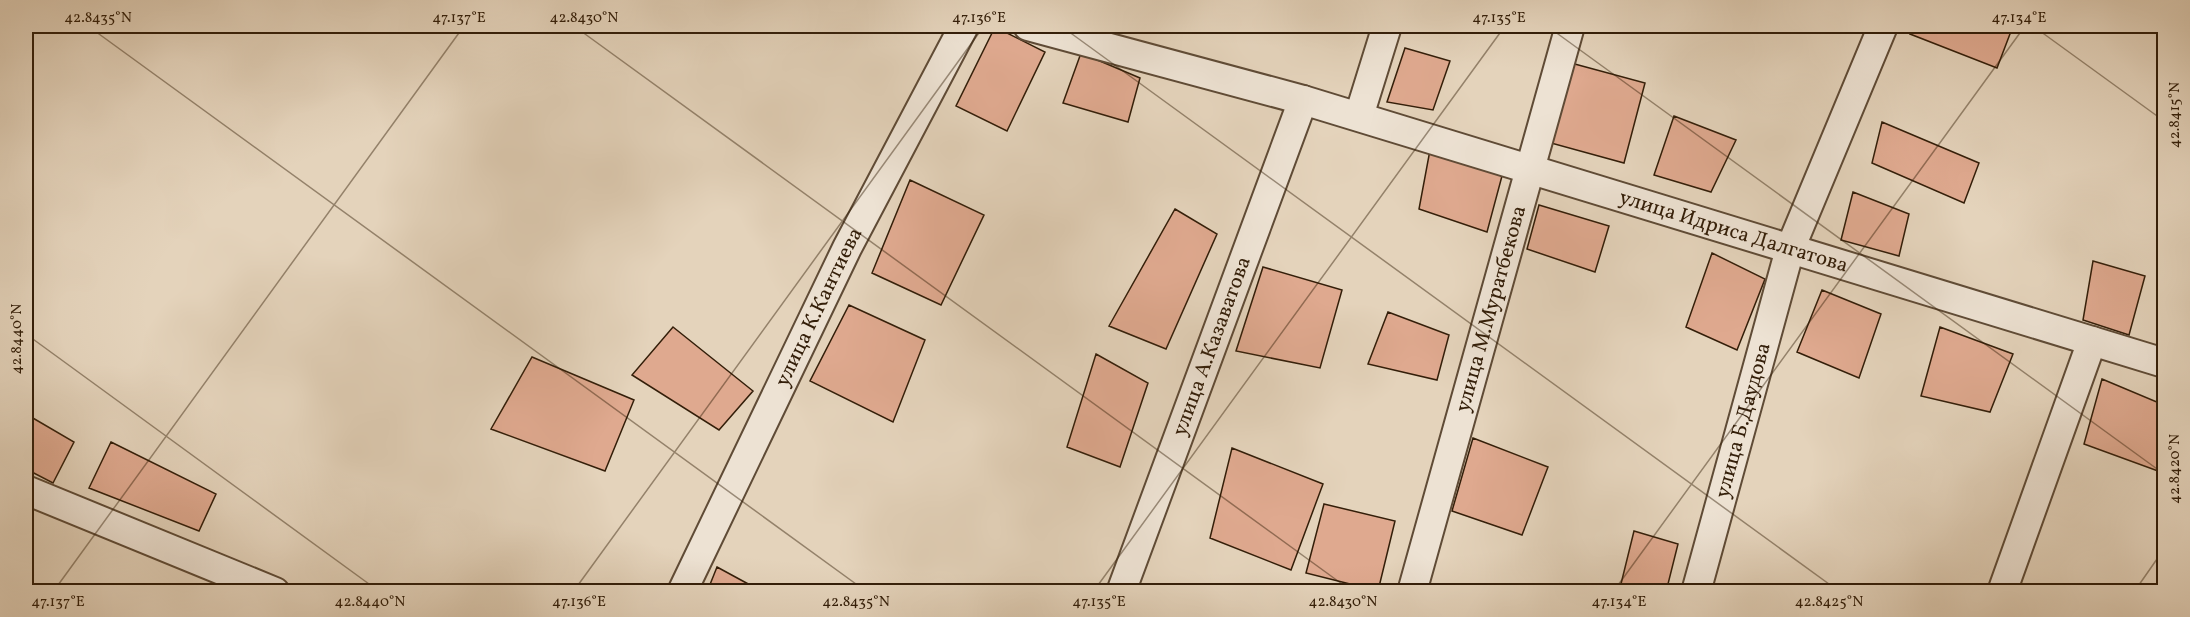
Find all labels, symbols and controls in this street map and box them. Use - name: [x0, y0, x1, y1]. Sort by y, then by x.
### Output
- text: 42.8435°N: [64, 8, 132, 29]
- text: 47.137°E: [432, 8, 486, 29]
- text: 42.8430°N: [550, 8, 618, 29]
- text: 47.136°E: [952, 8, 1006, 29]
- text: 47.135°E: [1472, 8, 1526, 29]
- text: 47.134°E: [1992, 8, 2046, 29]
- text: 42.8415°N: [2165, 82, 2186, 148]
- street label: улица Идриса Далгатова: [1616, 183, 1852, 280]
- street label: улица М.Муратбекова: [1448, 202, 1534, 416]
- street label: улица К.Кантиева: [768, 222, 870, 392]
- street label: улица А.Казаватова: [1165, 252, 1258, 440]
- text: 42.8440°N: [7, 304, 28, 374]
- street label: улица Б.Даудова: [1708, 339, 1778, 501]
- text: 42.8420°N: [2165, 434, 2186, 504]
- text: 47.137°E: [31, 592, 85, 613]
- text: 42.8440°N: [335, 592, 405, 613]
- text: 47.136°E: [552, 592, 606, 613]
- text: 42.8435°N: [822, 592, 890, 613]
- text: 47.135°E: [1072, 592, 1126, 613]
- text: 42.8430°N: [1309, 592, 1377, 613]
- text: 47.134°E: [1592, 592, 1646, 613]
- text: 42.8425°N: [1795, 592, 1863, 613]

